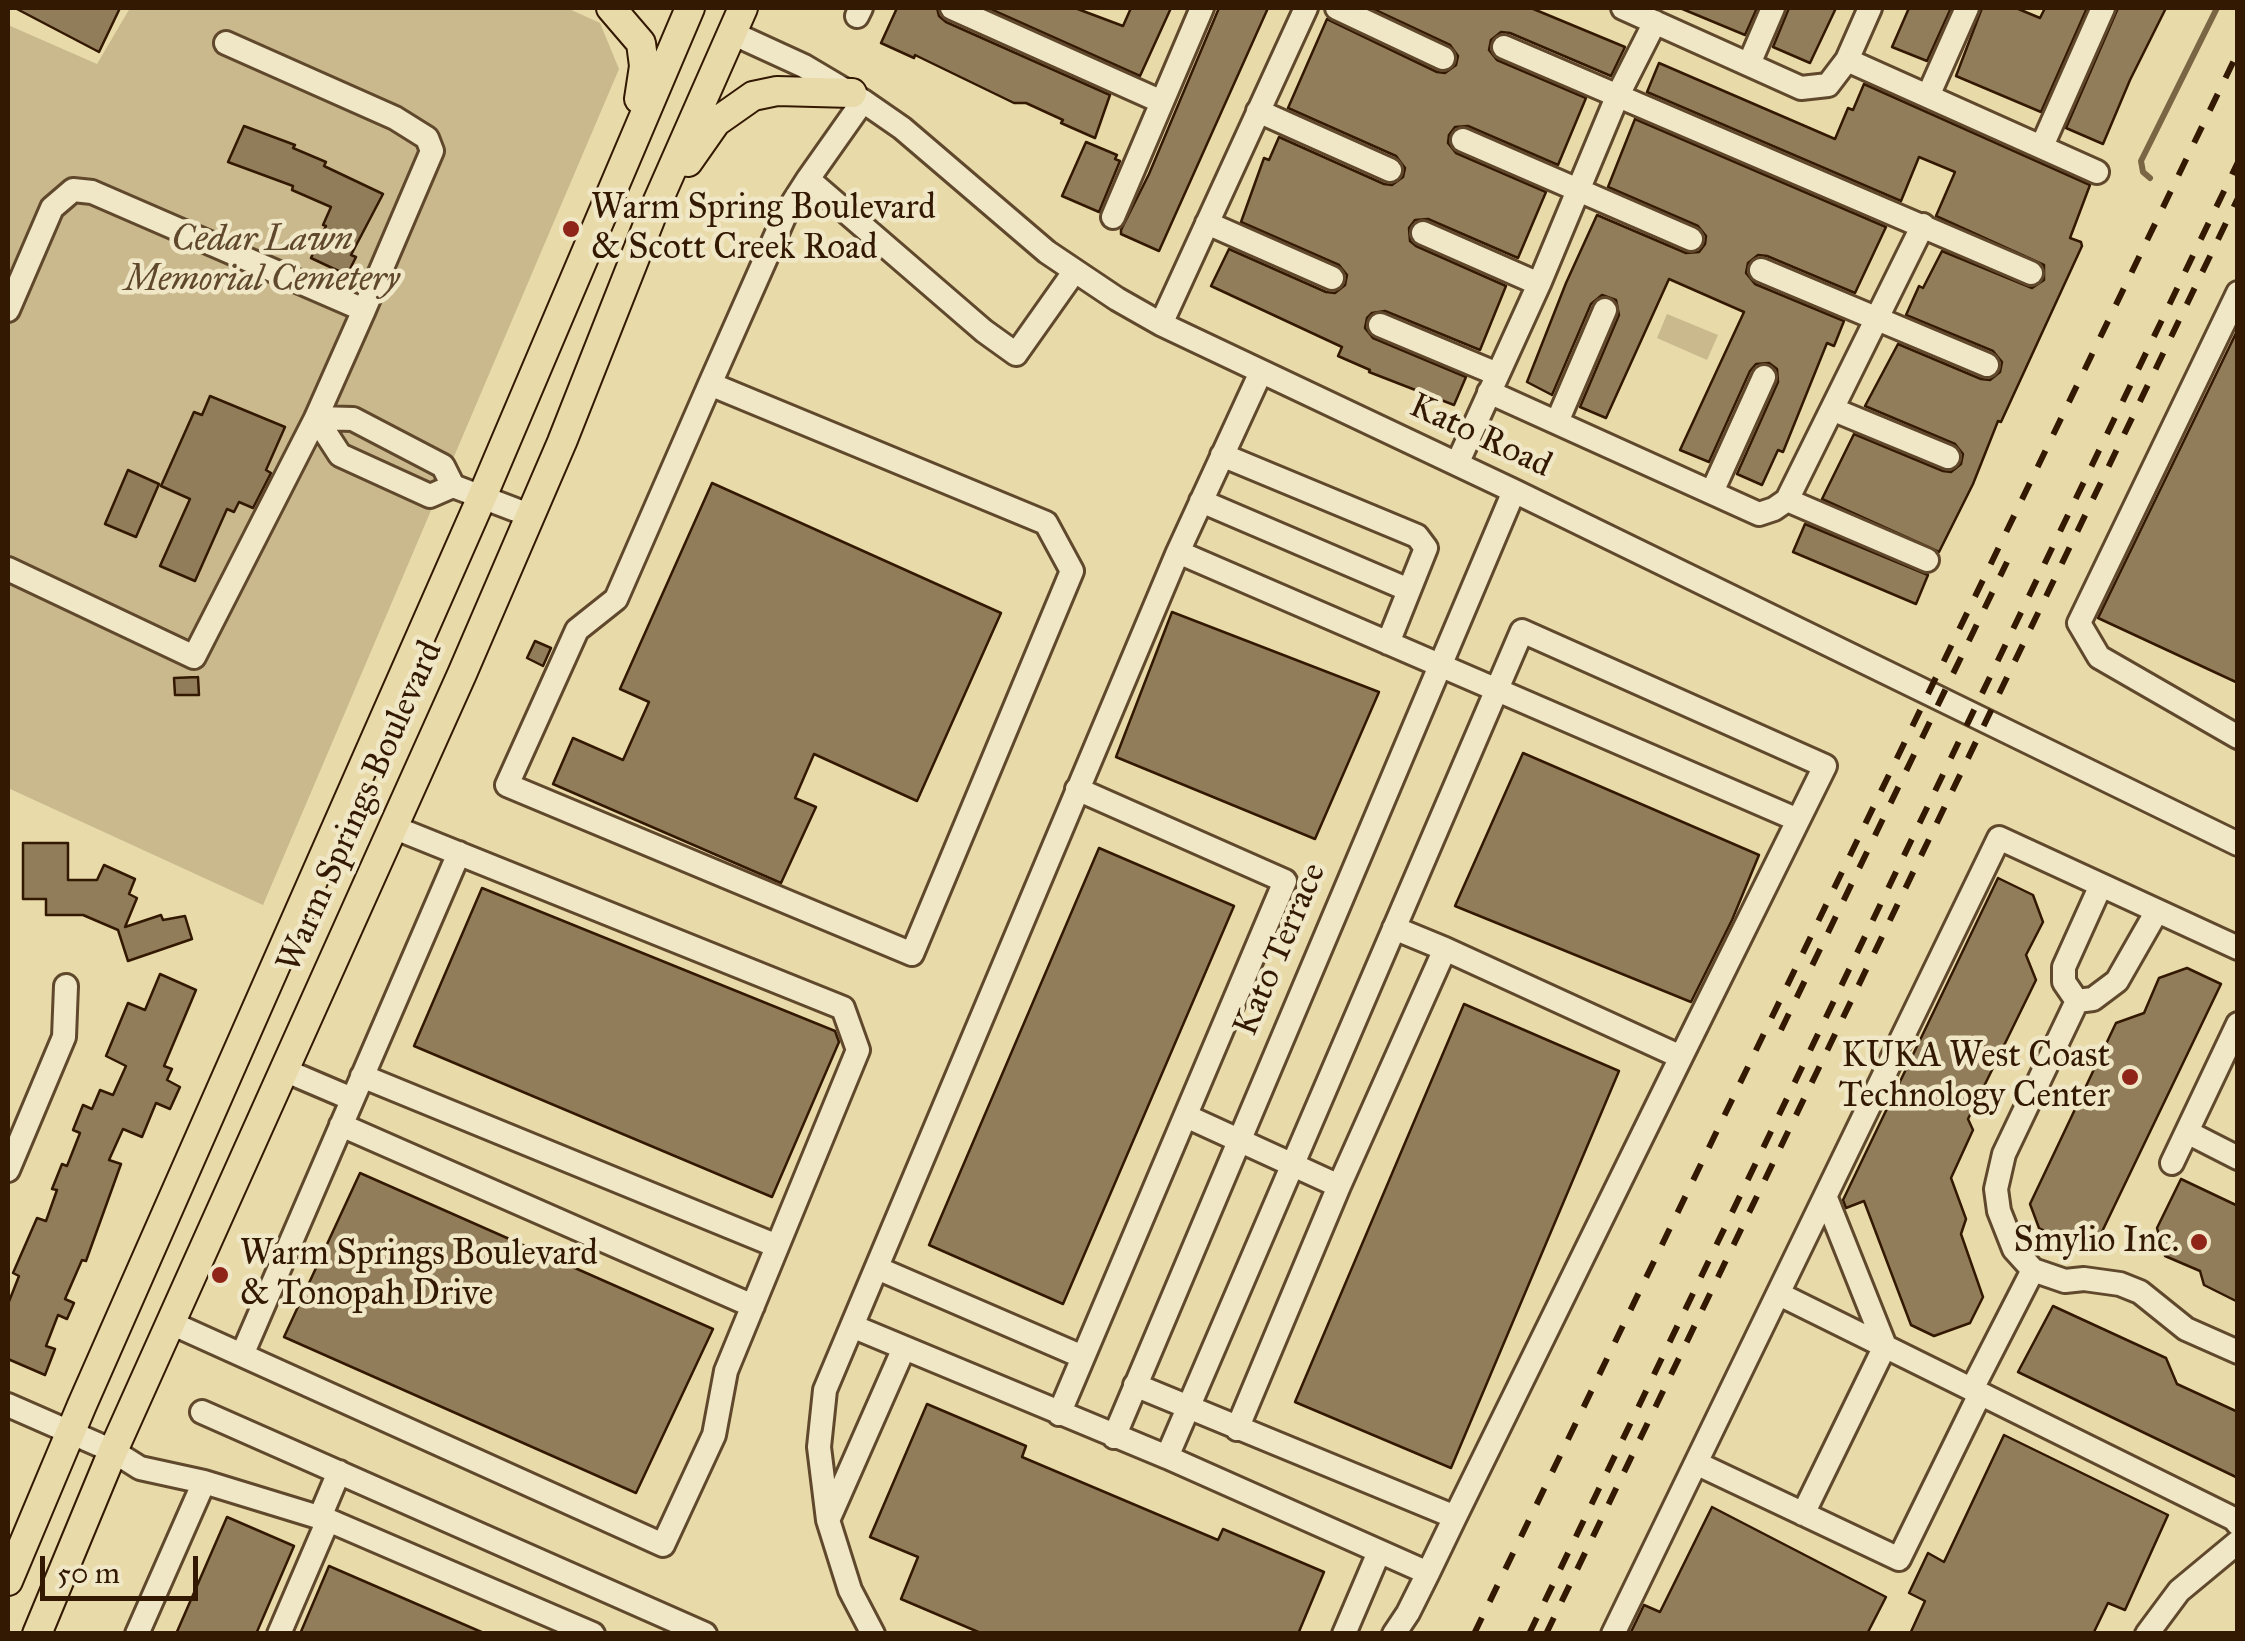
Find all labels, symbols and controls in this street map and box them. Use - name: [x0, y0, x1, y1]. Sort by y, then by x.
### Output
- place label: Warm Spring Boulevard & Scott Creek Road: [591, 188, 936, 270]
- marker: Warm Spring Boulevard & Scott Creek Road: [560, 218, 582, 240]
- park label: Cedar Lawn Memorial Cemetery: [124, 220, 400, 302]
- street label: Kato Road: [1402, 386, 1558, 488]
- street label: Warm Springs Boulevard: [269, 635, 453, 979]
- street label: Kato Terrace: [1226, 857, 1336, 1043]
- place label: KUKA West Coast Technology Center: [1839, 1036, 2110, 1118]
- marker: KUKA West Coast Technology Center: [2119, 1066, 2141, 1088]
- place label: Smylio Inc.: [2014, 1221, 2179, 1263]
- marker: Smylio Inc.: [2188, 1231, 2210, 1253]
- place label: Warm Springs Boulevard & Tonopah Drive: [240, 1234, 598, 1316]
- marker: Warm Springs Boulevard & Tonopah Drive: [209, 1264, 231, 1286]
- scale bar: [45, 1536, 202, 1598]
- text: 50 m: [57, 1555, 120, 1591]

